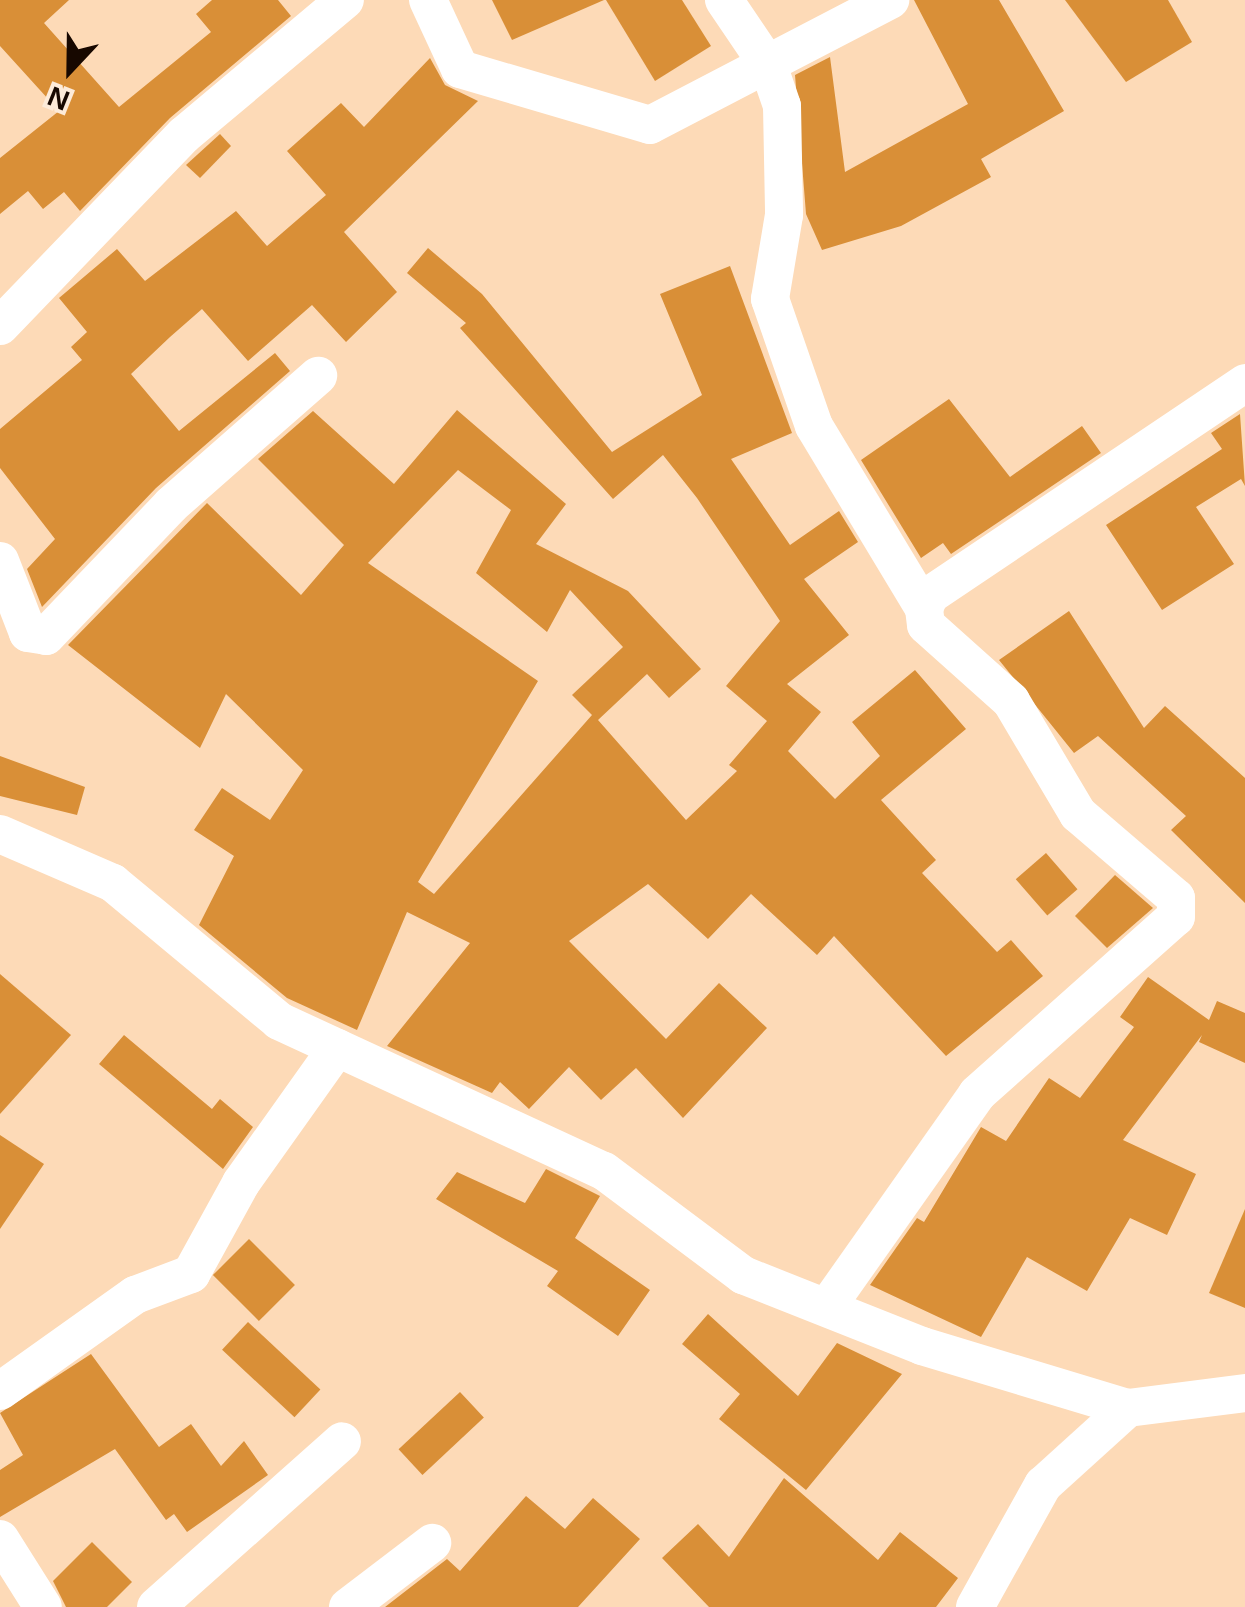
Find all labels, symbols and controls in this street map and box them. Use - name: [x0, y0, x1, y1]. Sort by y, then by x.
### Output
- north arrow: [20, 20, 120, 120]
- text: N: [43, 80, 74, 116]

